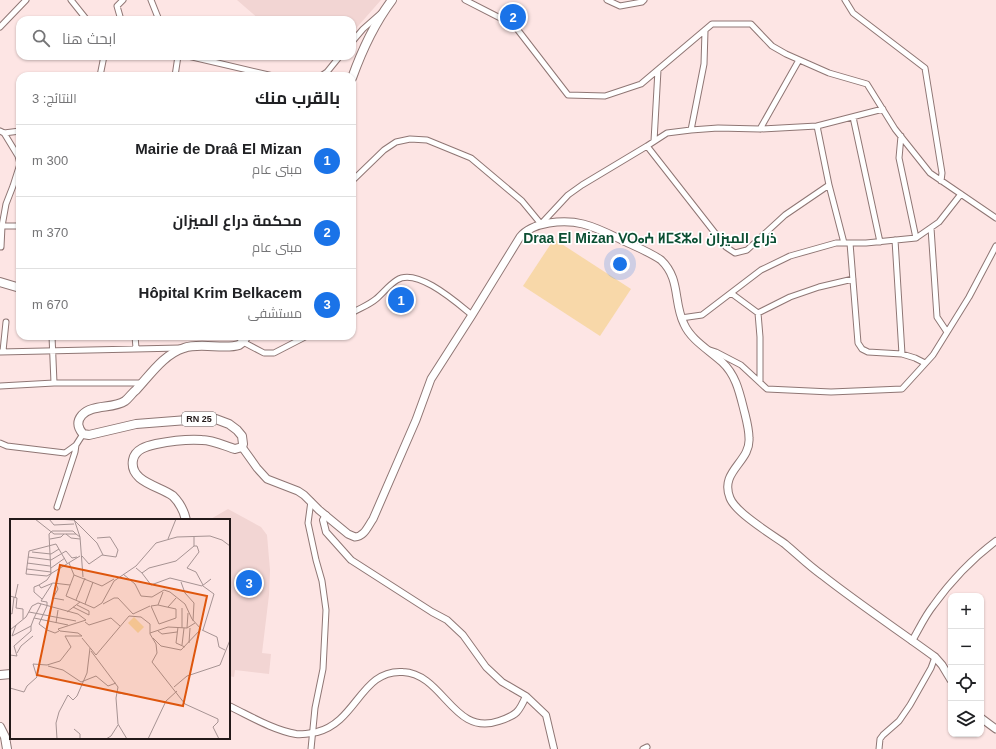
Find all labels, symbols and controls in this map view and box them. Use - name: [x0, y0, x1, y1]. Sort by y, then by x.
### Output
- pin: 2: [500, 2, 526, 32]
- search box: [16, 16, 356, 60]
- icon: search: [30, 27, 52, 49]
- text: ابحث هنا: [62, 30, 116, 47]
- text: بالقرب منك: [255, 89, 340, 108]
- text: النتائج: 3: [32, 91, 77, 106]
- text: Mairie de Draâ El Mizan: [135, 140, 302, 157]
- text: 300 m: [32, 153, 68, 168]
- text: 1: [323, 153, 331, 168]
- text: مبنى عام: [252, 162, 302, 177]
- text: محكمة دراع الميزان: [173, 212, 302, 229]
- text: 370 m: [32, 225, 68, 240]
- text: 2: [323, 225, 331, 240]
- district label: Draa El Mizan ⴸⵔⴰⵄ ⵍⵎⵉⵣⴰⵏ ذراع الميزان: [523, 230, 777, 248]
- text: مبنى عام: [252, 240, 302, 255]
- your location: [610, 254, 630, 274]
- text: Hôpital Krim Belkacem: [139, 284, 302, 301]
- pin: 1: [388, 285, 414, 315]
- text: 670 m: [32, 297, 68, 312]
- text: 3: [323, 297, 331, 312]
- text: مستشفى: [248, 306, 302, 321]
- road number: RN 25: [182, 412, 216, 426]
- inset map: [10, 519, 230, 739]
- pin: 3: [236, 568, 262, 598]
- map controls: [948, 593, 984, 737]
- button: +: [948, 593, 984, 629]
- button: −: [948, 629, 984, 665]
- button: locate: [948, 665, 984, 701]
- button: layers: [948, 701, 984, 737]

